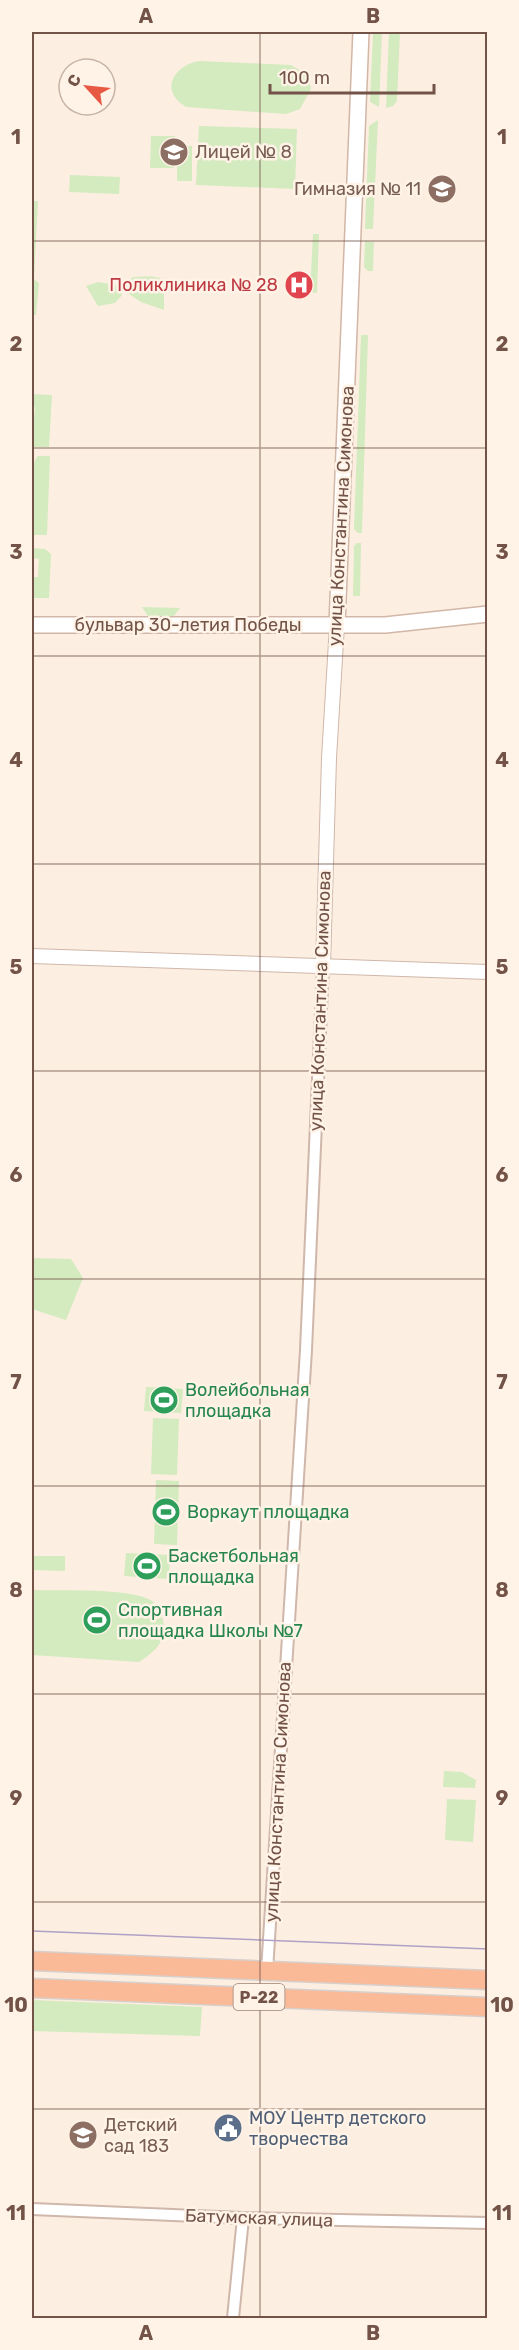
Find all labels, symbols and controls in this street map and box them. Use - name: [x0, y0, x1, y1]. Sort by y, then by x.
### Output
- text: A: [139, 4, 154, 28]
- text: B: [366, 4, 380, 28]
- north arrow: [57, 57, 117, 117]
- scale bar: [270, 57, 434, 95]
- text: 100 m: [279, 67, 330, 89]
- text: С: [63, 71, 85, 90]
- text: 1: [11, 125, 21, 149]
- text: 1: [497, 125, 507, 149]
- school or university icon: Лицей № 8: [158, 136, 190, 168]
- place label: Лицей № 8: [195, 141, 292, 163]
- school or university icon: Гимназия № 11: [426, 173, 458, 205]
- place label: Гимназия № 11: [294, 178, 421, 200]
- hospital icon: Поликлиника № 28: [283, 269, 315, 301]
- place label: Поликлиника № 28: [109, 274, 278, 296]
- text: 2: [10, 332, 23, 356]
- text: 2: [496, 332, 509, 356]
- street label: улица Константина Симонова: [323, 385, 359, 647]
- text: 3: [9, 540, 23, 564]
- text: 3: [495, 540, 509, 564]
- street label: бульвар 30-летия Победы: [74, 614, 302, 636]
- text: 4: [9, 748, 23, 772]
- text: 4: [495, 748, 509, 772]
- street label: улица Константина Симонова: [304, 870, 336, 1132]
- text: 5: [10, 955, 23, 979]
- text: 5: [496, 955, 509, 979]
- text: 6: [9, 1163, 23, 1187]
- text: 6: [495, 1163, 509, 1187]
- text: 7: [10, 1370, 22, 1394]
- text: 7: [496, 1370, 508, 1394]
- place label: Волейбольная площадка: [185, 1379, 309, 1422]
- sports icon: Волейбольная площадка: [148, 1384, 180, 1416]
- sports icon: Воркаут площадка: [150, 1496, 182, 1528]
- place label: Воркаут площадка: [187, 1501, 350, 1523]
- place label: Баскетбольная площадка: [168, 1545, 299, 1588]
- sports icon: Баскетбольная площадка: [131, 1550, 163, 1582]
- text: 8: [9, 1578, 23, 1602]
- text: 8: [495, 1578, 509, 1602]
- place label: Спортивная площадка Школы №7: [118, 1599, 303, 1642]
- sports icon: Спортивная площадка Школы №7: [81, 1604, 113, 1636]
- street label: улица Константина Симонова: [260, 1661, 296, 1923]
- text: 9: [10, 1786, 23, 1810]
- text: 9: [496, 1786, 509, 1810]
- road number: Р-22: [234, 1984, 284, 2010]
- text: 10: [4, 1993, 28, 2017]
- text: 10: [490, 1993, 514, 2017]
- place label: МОУ Центр детского творчества: [249, 2107, 426, 2150]
- public building icon: МОУ Центр детского творчества: [212, 2112, 244, 2144]
- place label: Детский сад 183: [104, 2114, 178, 2157]
- school or university icon: Детский сад 183: [67, 2119, 99, 2151]
- text: 11: [6, 2201, 26, 2225]
- text: 11: [492, 2201, 512, 2225]
- street label: Батумская улица: [184, 2204, 334, 2232]
- text: A: [139, 2321, 154, 2345]
- text: B: [366, 2321, 380, 2345]

